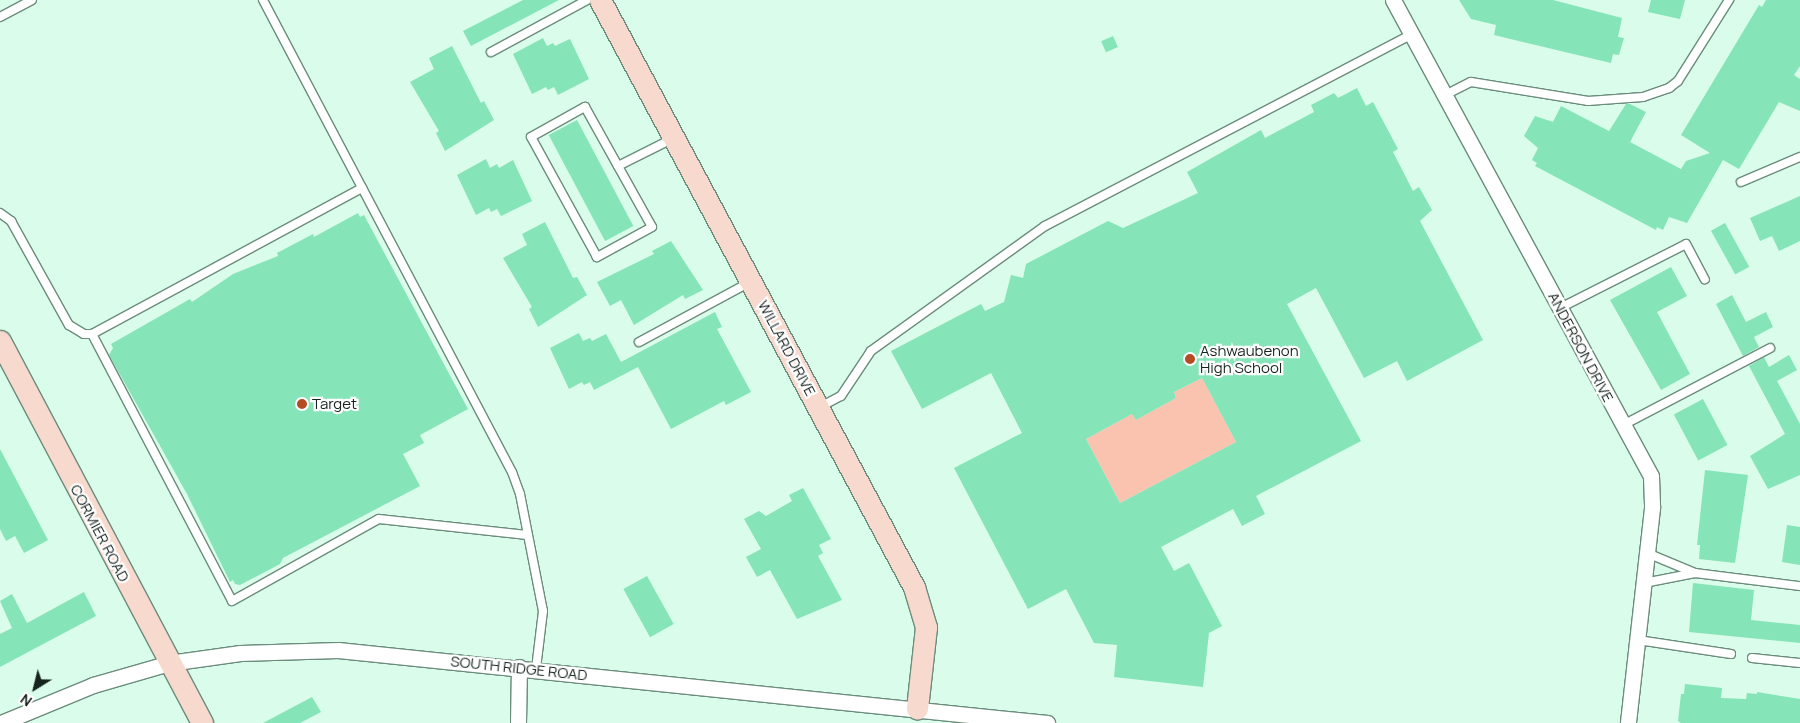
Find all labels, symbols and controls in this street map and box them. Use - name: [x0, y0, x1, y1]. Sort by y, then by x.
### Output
- street label: ANDERSON DRIVE: [1544, 289, 1618, 405]
- street label: WILLARD DRIVE: [754, 297, 820, 399]
- place label: Ashwaubenon High School: [1200, 341, 1299, 376]
- marker: Ashwaubenon High School: [1184, 353, 1196, 365]
- place label: Target: [312, 395, 357, 413]
- marker: Target: [296, 398, 308, 410]
- street label: CORMIER ROAD: [67, 481, 133, 585]
- street label: SOUTH RIDGE ROAD: [450, 652, 588, 684]
- north arrow: [10, 663, 60, 713]
- text: N: [16, 690, 36, 711]

